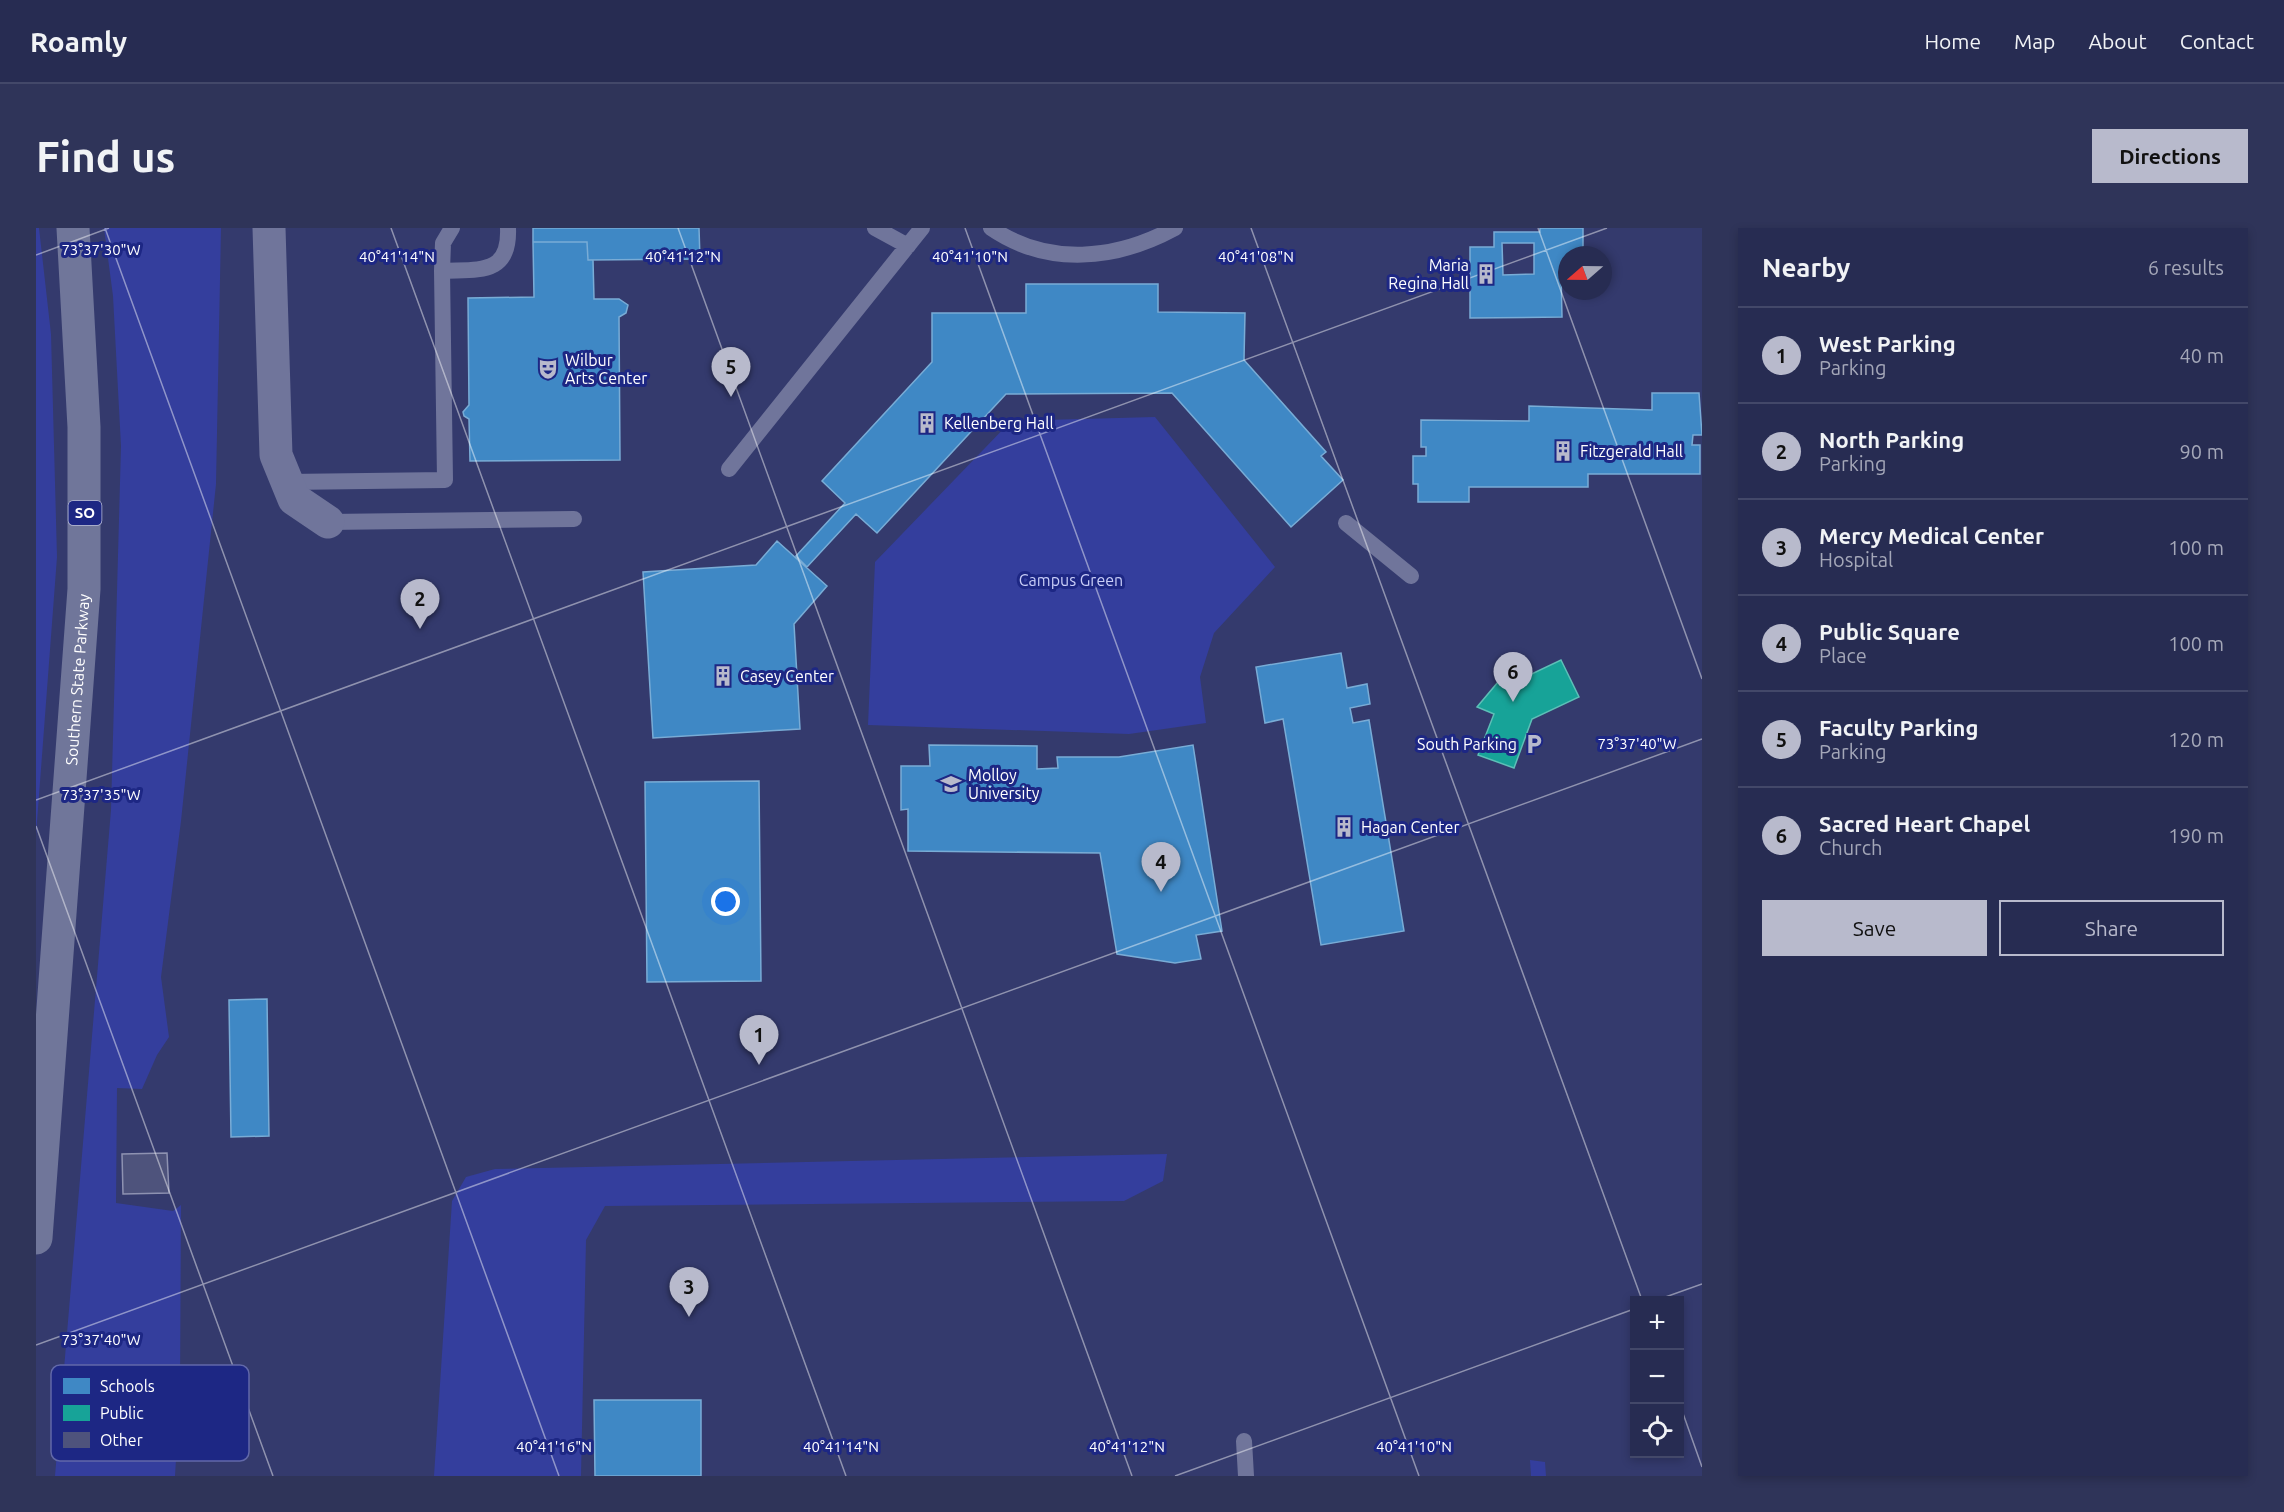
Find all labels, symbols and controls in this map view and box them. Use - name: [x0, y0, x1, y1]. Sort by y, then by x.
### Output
- text: Roamly: [30, 26, 127, 57]
- text: Home: [1924, 29, 1981, 53]
- text: Map: [2014, 29, 2055, 53]
- text: About: [2088, 29, 2147, 53]
- text: Contact: [2180, 29, 2254, 53]
- button: Directions: [2092, 129, 2248, 183]
- text: Find us: [36, 133, 175, 180]
- text: 73°37'30"W: [61, 241, 141, 258]
- north arrow: [1558, 246, 1612, 300]
- text: 40°41'14"N: [359, 248, 435, 265]
- text: 40°41'12"N: [645, 248, 721, 265]
- text: 40°41'10"N: [932, 248, 1008, 265]
- text: 40°41'08"N: [1218, 248, 1294, 265]
- text: Nearby: [1762, 253, 1850, 282]
- place label: Maria Regina Hall: [1388, 256, 1469, 292]
- text: 6 results: [2148, 256, 2224, 279]
- building icon: Maria Regina Hall: [1474, 262, 1498, 286]
- text: West Parking: [1819, 331, 1956, 356]
- text: 1: [1776, 344, 1787, 367]
- text: 40 m: [2180, 344, 2224, 367]
- pin: 5: [712, 348, 750, 397]
- place label: Wilbur Arts Center: [565, 351, 647, 387]
- text: Parking: [1819, 356, 1887, 379]
- theatre icon: Wilbur Arts Center: [536, 357, 560, 381]
- building icon: Kellenberg Hall: [915, 411, 939, 435]
- place label: Kellenberg Hall: [944, 414, 1054, 432]
- text: North Parking: [1819, 427, 1964, 452]
- building icon: Fitzgerald Hall: [1551, 439, 1575, 463]
- text: 2: [1776, 440, 1787, 463]
- text: 90 m: [2180, 440, 2224, 463]
- place label: Fitzgerald Hall: [1580, 442, 1683, 460]
- text: Parking: [1819, 452, 1887, 475]
- road number: SO: [68, 501, 102, 525]
- text: Mercy Medical Center: [1819, 523, 2044, 548]
- text: 3: [1776, 536, 1787, 559]
- text: 100 m: [2168, 536, 2224, 559]
- text: Hospital: [1819, 548, 1893, 571]
- park label: Campus Green: [1019, 571, 1123, 589]
- pin: 2: [400, 580, 440, 629]
- street label: Southern State Parkway: [62, 593, 93, 766]
- text: Public Square: [1819, 619, 1960, 644]
- text: 4: [1776, 632, 1787, 655]
- text: 100 m: [2168, 632, 2224, 655]
- text: Place: [1819, 644, 1867, 667]
- pin: 6: [1494, 652, 1532, 702]
- building icon: Casey Center: [711, 664, 735, 688]
- place label: Casey Center: [740, 667, 834, 685]
- text: Faculty Parking: [1819, 715, 1978, 740]
- text: 5: [1776, 728, 1787, 751]
- text: 120 m: [2168, 728, 2224, 751]
- parking icon: South Parking: [1522, 732, 1546, 756]
- place label: South Parking: [1417, 735, 1517, 753]
- text: 73°37'40"W: [1597, 735, 1677, 752]
- text: Parking: [1819, 740, 1887, 763]
- place label: Molloy University: [968, 766, 1040, 802]
- school or university icon: Molloy University: [939, 772, 963, 796]
- text: 73°37'35"W: [61, 786, 141, 803]
- text: Sacred Heart Chapel: [1819, 811, 2030, 836]
- building icon: Hagan Center: [1332, 815, 1356, 839]
- place label: Hagan Center: [1361, 818, 1460, 836]
- text: 6: [1776, 824, 1787, 847]
- text: 190 m: [2168, 824, 2224, 847]
- text: Church: [1819, 836, 1882, 859]
- pin: 4: [1142, 842, 1180, 892]
- your location: [711, 887, 740, 916]
- button: Save: [1762, 900, 1987, 956]
- button: Share: [1999, 900, 2224, 956]
- pin: 1: [740, 1016, 778, 1065]
- pin: 3: [670, 1268, 708, 1317]
- map controls: [1630, 1296, 1684, 1458]
- button: +: [1630, 1296, 1684, 1350]
- text: 73°37'40"W: [61, 1331, 141, 1348]
- button: −: [1630, 1350, 1684, 1404]
- legend: [51, 1365, 249, 1461]
- text: Schools: [100, 1377, 155, 1395]
- text: Public: [100, 1404, 144, 1422]
- button: locate: [1630, 1404, 1684, 1458]
- text: Other: [100, 1431, 143, 1449]
- text: 40°41'16"N: [516, 1438, 592, 1455]
- text: 40°41'14"N: [803, 1438, 879, 1455]
- text: 40°41'12"N: [1089, 1438, 1165, 1455]
- text: 40°41'10"N: [1376, 1438, 1452, 1455]

